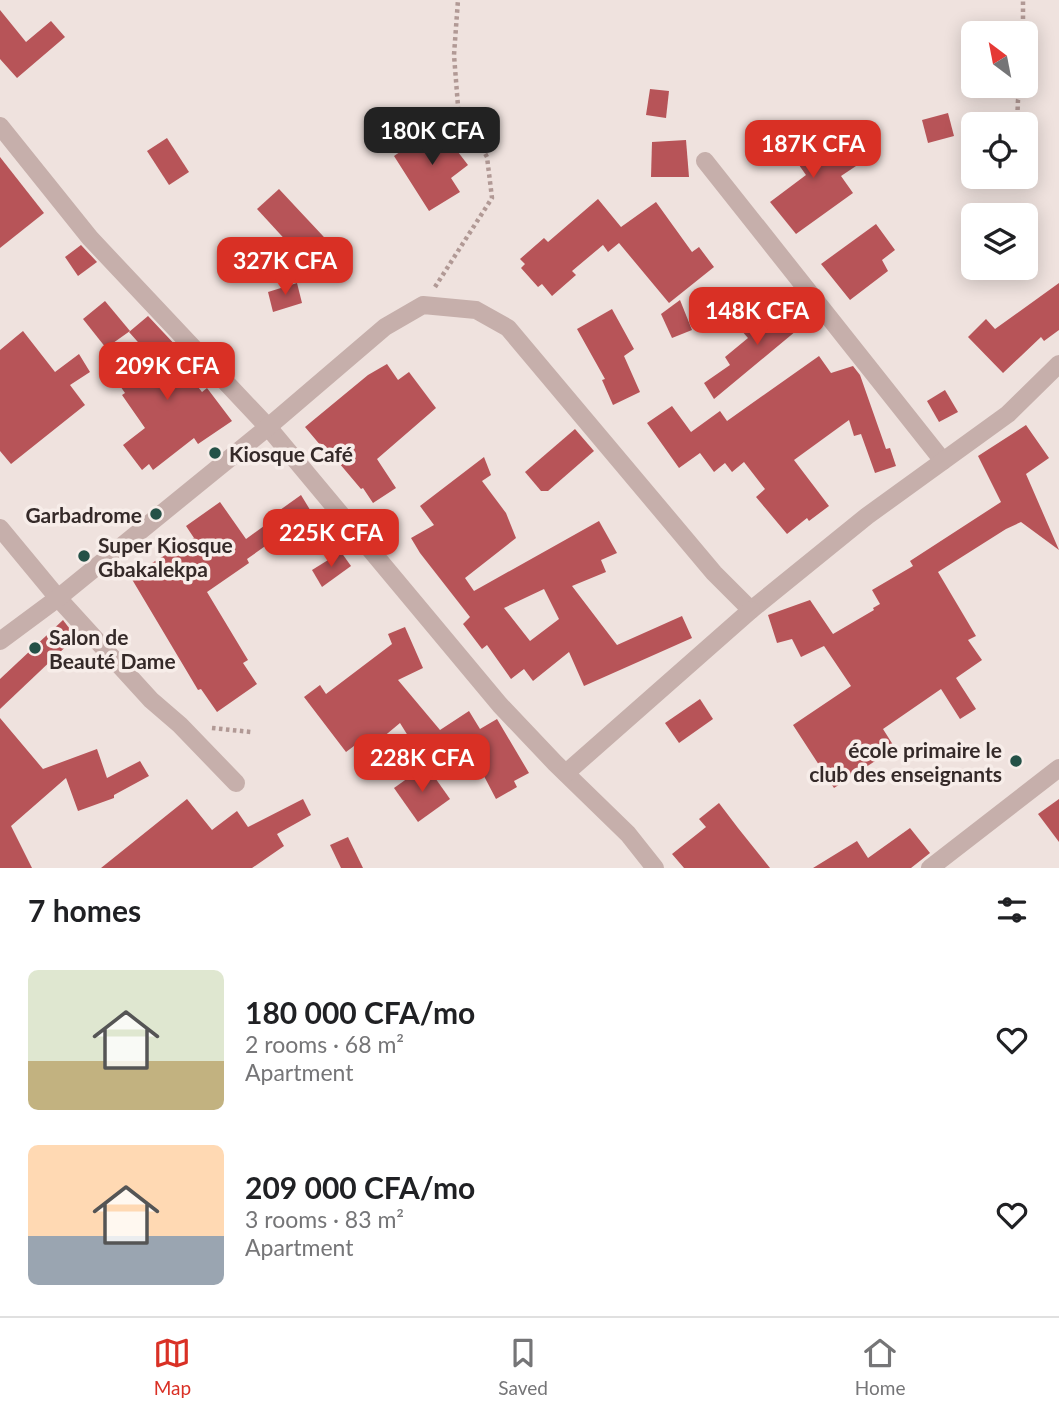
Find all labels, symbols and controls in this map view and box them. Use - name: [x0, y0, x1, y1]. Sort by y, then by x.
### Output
- north arrow: [961, 21, 1038, 98]
- map controls: [961, 21, 1038, 280]
- pin: 180K CFA: [360, 108, 504, 167]
- button: locate: [961, 112, 1038, 189]
- text: 180K CFA: [380, 116, 484, 144]
- pin: 187K CFA: [741, 120, 885, 180]
- text: 187K CFA: [761, 129, 865, 157]
- button: layers: [961, 203, 1038, 280]
- pin: 327K CFA: [213, 238, 357, 297]
- text: 327K CFA: [233, 246, 337, 274]
- pin: 148K CFA: [685, 288, 829, 347]
- text: 148K CFA: [705, 296, 809, 324]
- pin: 209K CFA: [95, 342, 239, 402]
- text: 209K CFA: [115, 351, 219, 379]
- place label: Kiosque Café: [229, 441, 353, 466]
- marker: Kiosque Café: [207, 445, 223, 461]
- place label: Garbadrome: [25, 502, 142, 527]
- marker: Garbadrome: [148, 506, 164, 522]
- pin: 225K CFA: [259, 510, 403, 569]
- text: 225K CFA: [279, 518, 383, 546]
- place label: Super Kiosque Gbakalekpa: [98, 532, 233, 581]
- marker: Super Kiosque Gbakalekpa: [76, 548, 92, 564]
- place label: Salon de Beauté Dame: [49, 624, 176, 673]
- marker: Salon de Beauté Dame: [27, 640, 43, 656]
- pin: 228K CFA: [350, 734, 494, 794]
- place label: école primaire le club des enseignants: [809, 737, 1002, 786]
- text: 228K CFA: [370, 743, 474, 771]
- marker: école primaire le club des enseignants: [1008, 753, 1024, 769]
- icon: filters: [993, 891, 1031, 929]
- text: 7 homes: [28, 892, 141, 928]
- text: 180 000 CFA/mo: [245, 994, 475, 1030]
- icon: home: [84, 998, 168, 1082]
- icon: heart: [993, 1021, 1031, 1059]
- text: 2 rooms · 68 m²: [245, 1030, 404, 1058]
- text: Apartment: [245, 1058, 353, 1086]
- text: 209 000 CFA/mo: [245, 1169, 475, 1205]
- icon: home: [84, 1173, 168, 1257]
- icon: heart: [993, 1196, 1031, 1234]
- text: 3 rooms · 83 m²: [245, 1205, 404, 1233]
- text: Apartment: [245, 1233, 353, 1261]
- tab: Map: [153, 1334, 191, 1399]
- tab: Saved: [498, 1334, 548, 1399]
- tab: Home: [855, 1334, 906, 1399]

